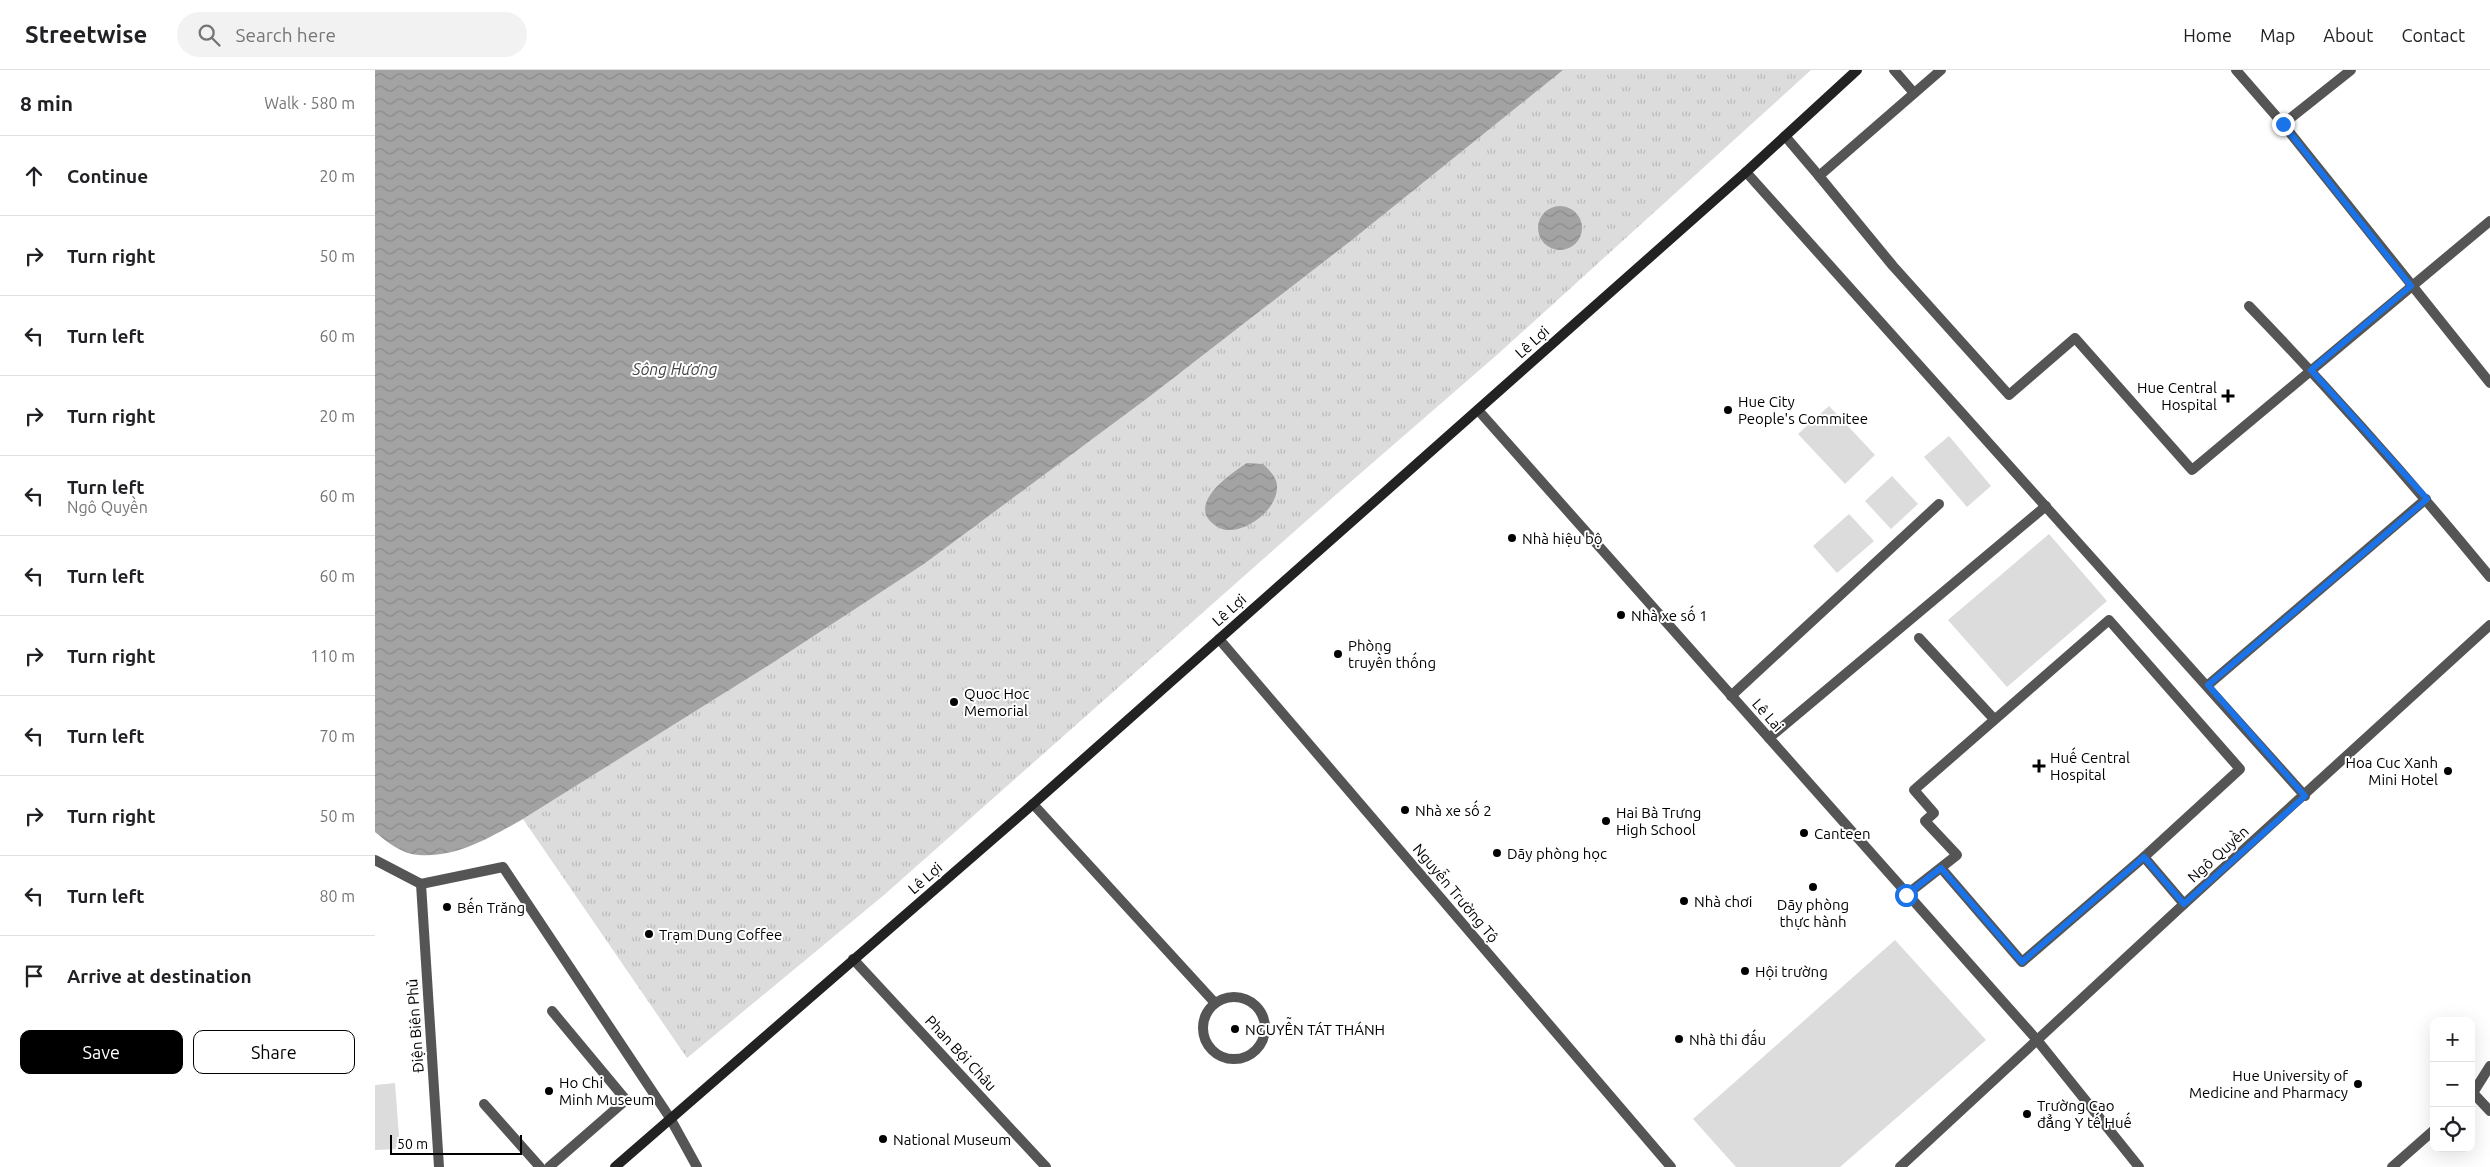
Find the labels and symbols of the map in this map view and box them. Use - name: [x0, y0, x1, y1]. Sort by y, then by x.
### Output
- route end: [2272, 113, 2295, 136]
- street label: Lê Lợi: [1512, 322, 1552, 362]
- water label: Sông Hương: [632, 360, 718, 378]
- place label: Hue Central Hospital: [2137, 379, 2217, 413]
- marker: Hue Central Hospital: [2221, 389, 2235, 403]
- place label: Hue City People's Commitee: [1738, 393, 1868, 427]
- marker: Hue City People's Commitee: [1722, 404, 1734, 416]
- place label: Nhà hiệu bộ: [1522, 530, 1602, 547]
- marker: Nhà hiệu bộ: [1506, 532, 1518, 544]
- street label: Lê Lợi: [1209, 590, 1249, 630]
- place label: Nhà xe số 1: [1631, 605, 1708, 624]
- marker: Nhà xe số 1: [1615, 609, 1627, 621]
- place label: Phòng truyền thống: [1348, 637, 1436, 671]
- marker: Phòng truyền thống: [1332, 648, 1344, 660]
- place label: Quoc Hoc Memorial: [964, 685, 1030, 719]
- street label: Lê Lai: [1749, 695, 1787, 735]
- marker: Quoc Hoc Memorial: [948, 696, 960, 708]
- place label: Huế Central Hospital: [2050, 747, 2130, 783]
- place label: Hoa Cuc Xanh Mini Hotel: [2346, 754, 2438, 788]
- marker: Huế Central Hospital: [2032, 759, 2046, 773]
- marker: Hoa Cuc Xanh Mini Hotel: [2442, 765, 2454, 777]
- place label: Nhà xe số 2: [1415, 800, 1492, 819]
- marker: Nhà xe số 2: [1399, 804, 1411, 816]
- place label: Hai Bà Trưng High School: [1616, 804, 1701, 838]
- marker: Hai Bà Trưng High School: [1600, 815, 1612, 827]
- street label: Ngô Quyền: [2183, 821, 2252, 886]
- place label: Canteen: [1814, 825, 1870, 842]
- marker: Canteen: [1798, 827, 1810, 839]
- street label: Nguyễn Trường Tộ: [1410, 839, 1504, 946]
- place label: Dãy phòng học: [1507, 845, 1607, 862]
- marker: Dãy phòng học: [1491, 847, 1503, 859]
- street label: Lê Lợi: [905, 859, 945, 897]
- marker: Dãy phòng thực hành: [1807, 881, 1819, 893]
- route start: [1895, 884, 1918, 907]
- place label: Nhà chơi: [1694, 893, 1752, 910]
- marker: Nhà chơi: [1678, 895, 1690, 907]
- place label: Dãy phòng thực hành: [1777, 896, 1849, 930]
- place label: Bến Trăng: [457, 897, 525, 916]
- marker: Bến Trăng: [441, 901, 453, 913]
- place label: Trạm Dung Coffee: [659, 926, 782, 943]
- marker: Trạm Dung Coffee: [643, 928, 655, 940]
- place label: Hội trường: [1755, 963, 1828, 980]
- marker: Hội trường: [1739, 965, 1751, 977]
- street label: Điện Biên Phủ: [403, 978, 427, 1074]
- street label: Phan Bội Châu: [922, 1012, 1000, 1094]
- place label: NGUYỄN TÁT THÁNH: [1245, 1016, 1385, 1038]
- marker: NGUYỄN TÁT THÁNH: [1229, 1023, 1241, 1035]
- place label: Nhà thi đấu: [1689, 1029, 1766, 1048]
- marker: Nhà thi đấu: [1673, 1033, 1685, 1045]
- place label: Hue University of Medicine and Pharmacy: [2189, 1067, 2348, 1101]
- place label: Ho Chi Minh Museum: [559, 1074, 654, 1108]
- marker: Hue University of Medicine and Pharmacy: [2352, 1078, 2364, 1090]
- marker: Ho Chi Minh Museum: [543, 1085, 555, 1097]
- place label: Trường Cao đẳng Y tế Huế: [2037, 1097, 2132, 1131]
- marker: Trường Cao đẳng Y tế Huế: [2021, 1108, 2033, 1120]
- place label: National Museum: [893, 1131, 1011, 1148]
- scale bar: [390, 1132, 523, 1155]
- marker: National Museum: [877, 1133, 889, 1145]

